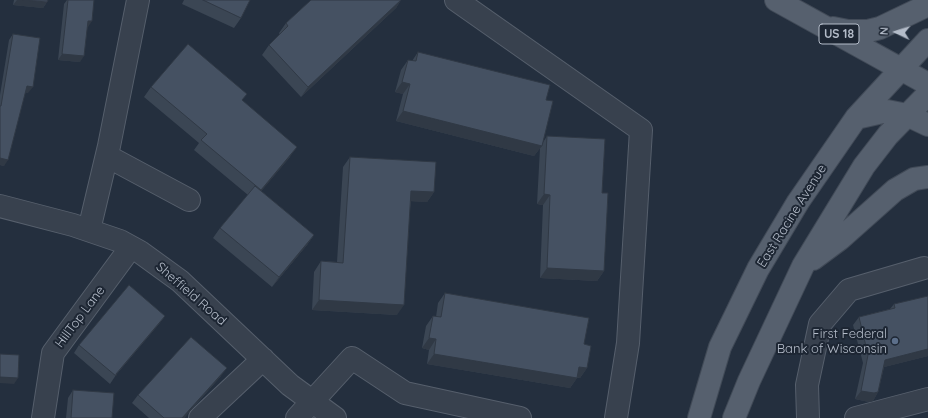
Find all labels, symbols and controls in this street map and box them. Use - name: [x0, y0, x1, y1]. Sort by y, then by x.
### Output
- north arrow: [876, 12, 916, 52]
- road number: US 18: [819, 24, 859, 44]
- text: N: [877, 27, 891, 36]
- street label: East Racine Avenue: [754, 162, 830, 270]
- street label: Sheffield Road: [153, 259, 229, 329]
- street label: HillTop Lane: [52, 283, 108, 351]
- place label: First Federal Bank of Wisconsin: [777, 326, 887, 357]
- marker: First Federal Bank of Wisconsin: [890, 336, 900, 346]

